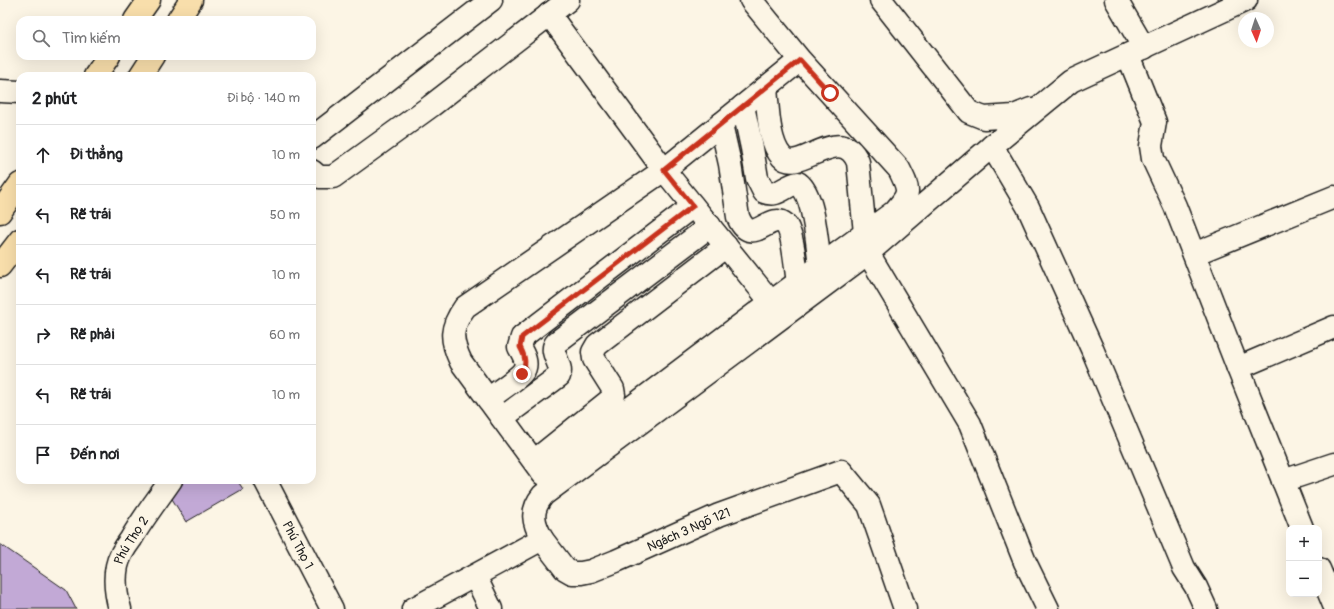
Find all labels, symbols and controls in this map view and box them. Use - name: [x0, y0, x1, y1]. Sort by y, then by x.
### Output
- north arrow: [1238, 12, 1274, 48]
- search box: [16, 16, 316, 60]
- icon: search: [30, 27, 52, 49]
- text: Tìm kiếm: [62, 29, 121, 48]
- route start: [821, 84, 839, 102]
- text: 2 phút: [32, 88, 77, 109]
- text: Đi bộ · 140 m: [227, 90, 300, 106]
- icon: ahead: [32, 144, 54, 166]
- text: Đi thẳng: [70, 145, 123, 164]
- text: 10 m: [272, 147, 300, 163]
- icon: left: [32, 204, 54, 226]
- text: Rẽ trái: [70, 205, 111, 224]
- text: 50 m: [270, 207, 300, 223]
- icon: left: [32, 264, 54, 286]
- text: Rẽ trái: [70, 265, 111, 284]
- text: 10 m: [272, 267, 300, 283]
- icon: right: [32, 324, 54, 346]
- text: Rẽ phải: [70, 325, 114, 344]
- text: 60 m: [269, 327, 300, 343]
- route end: [513, 365, 531, 383]
- icon: left: [32, 384, 54, 406]
- text: Rẽ trái: [70, 385, 111, 404]
- text: 10 m: [272, 387, 300, 403]
- icon: arrive: [32, 444, 54, 466]
- text: Đến nơi: [70, 445, 119, 464]
- street label: Ngách 3 Ngõ 121: [644, 505, 733, 555]
- street label: Phú Thọ 2: [111, 513, 152, 567]
- street label: Phú Thọ 1: [279, 519, 317, 572]
- map controls: [1286, 525, 1322, 597]
- button: +: [1286, 525, 1322, 561]
- button: −: [1286, 561, 1322, 597]

